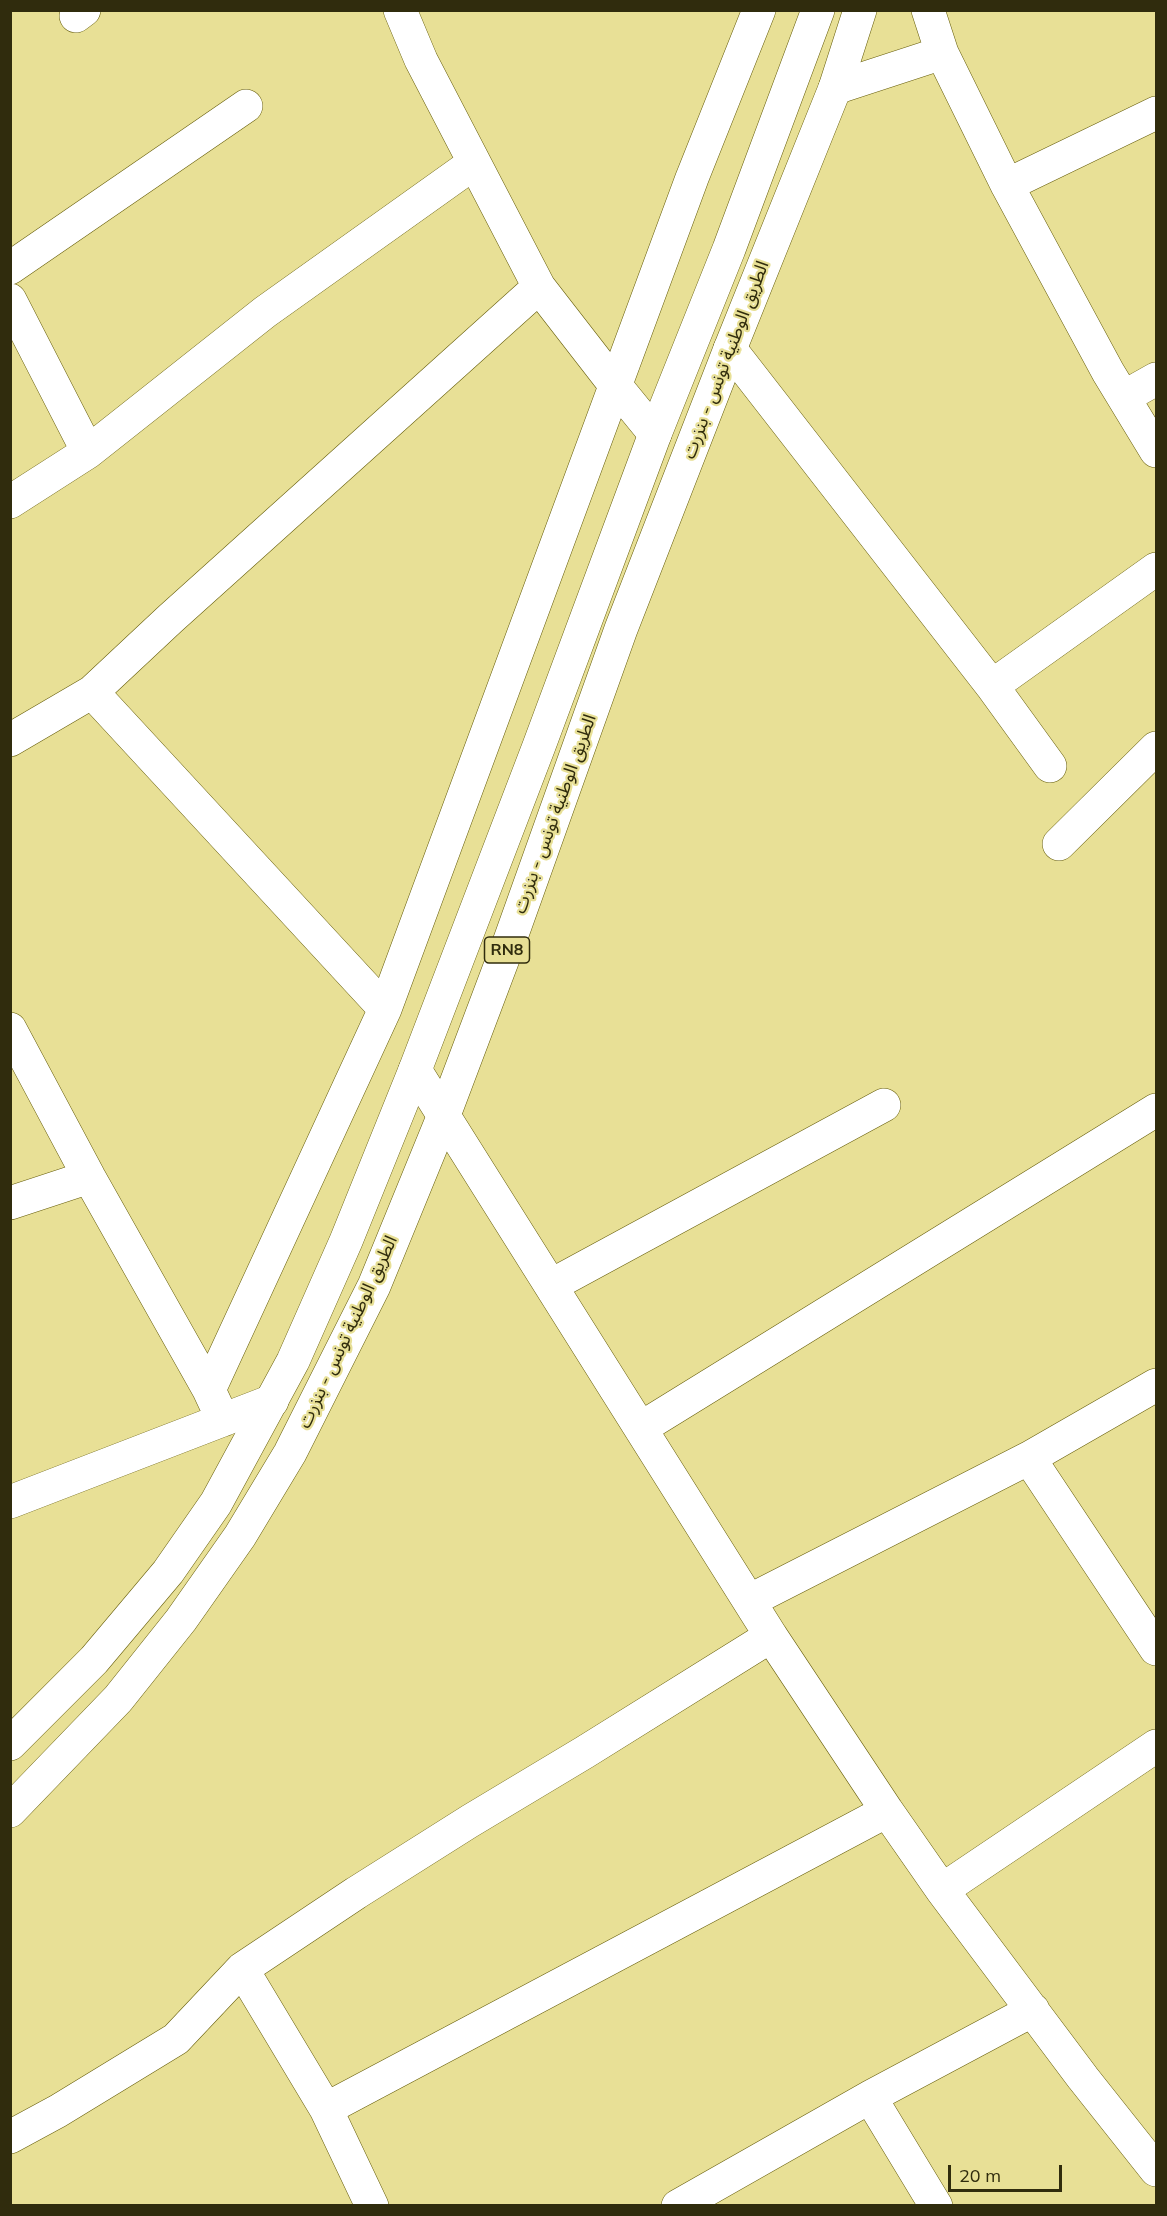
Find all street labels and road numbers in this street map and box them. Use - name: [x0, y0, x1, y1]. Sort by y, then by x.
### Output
- street label: الطريق الوطنية تونس - بنزرت: [678, 258, 774, 462]
- street label: الطريق الوطنية تونس - بنزرت: [509, 712, 601, 916]
- road number: RN8: [484, 937, 530, 963]
- street label: الطريق الوطنية تونس - بنزرت: [294, 1232, 402, 1432]

